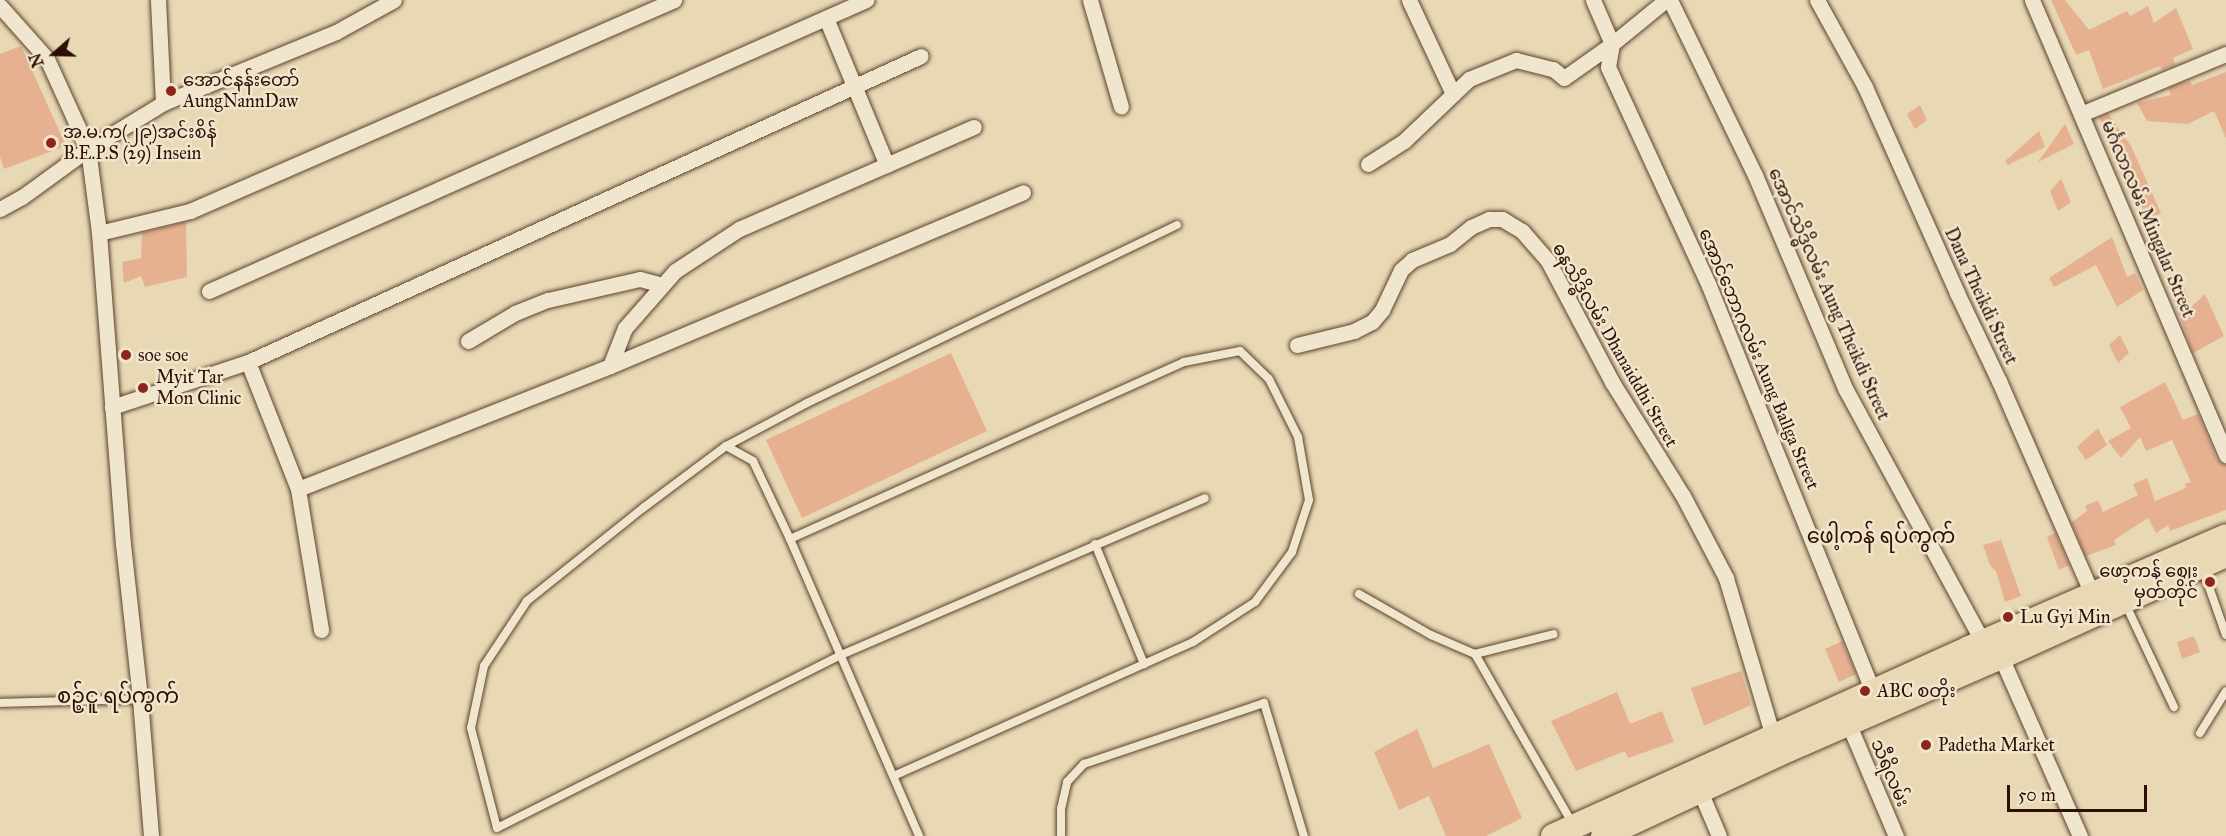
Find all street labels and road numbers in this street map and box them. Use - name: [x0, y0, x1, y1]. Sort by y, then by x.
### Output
- street label: မင်္ဂလာလမ်း Mingalar Street: [2097, 117, 2199, 321]
- street label: အောင်သိဒ္ဓိလမ်း Aung Theikdi Street: [1763, 165, 1895, 423]
- street label: Dana Theikdi Street: [1940, 224, 2022, 368]
- street label: အောင်ဘောဂလမ်း Aung Ballga Street: [1694, 225, 1824, 493]
- street label: ဓနသိဒ္ဓိလမ်း Dhanaiddhi Street: [1548, 239, 1682, 451]
- street label: သီရိလမ်း: [1866, 736, 1914, 810]

